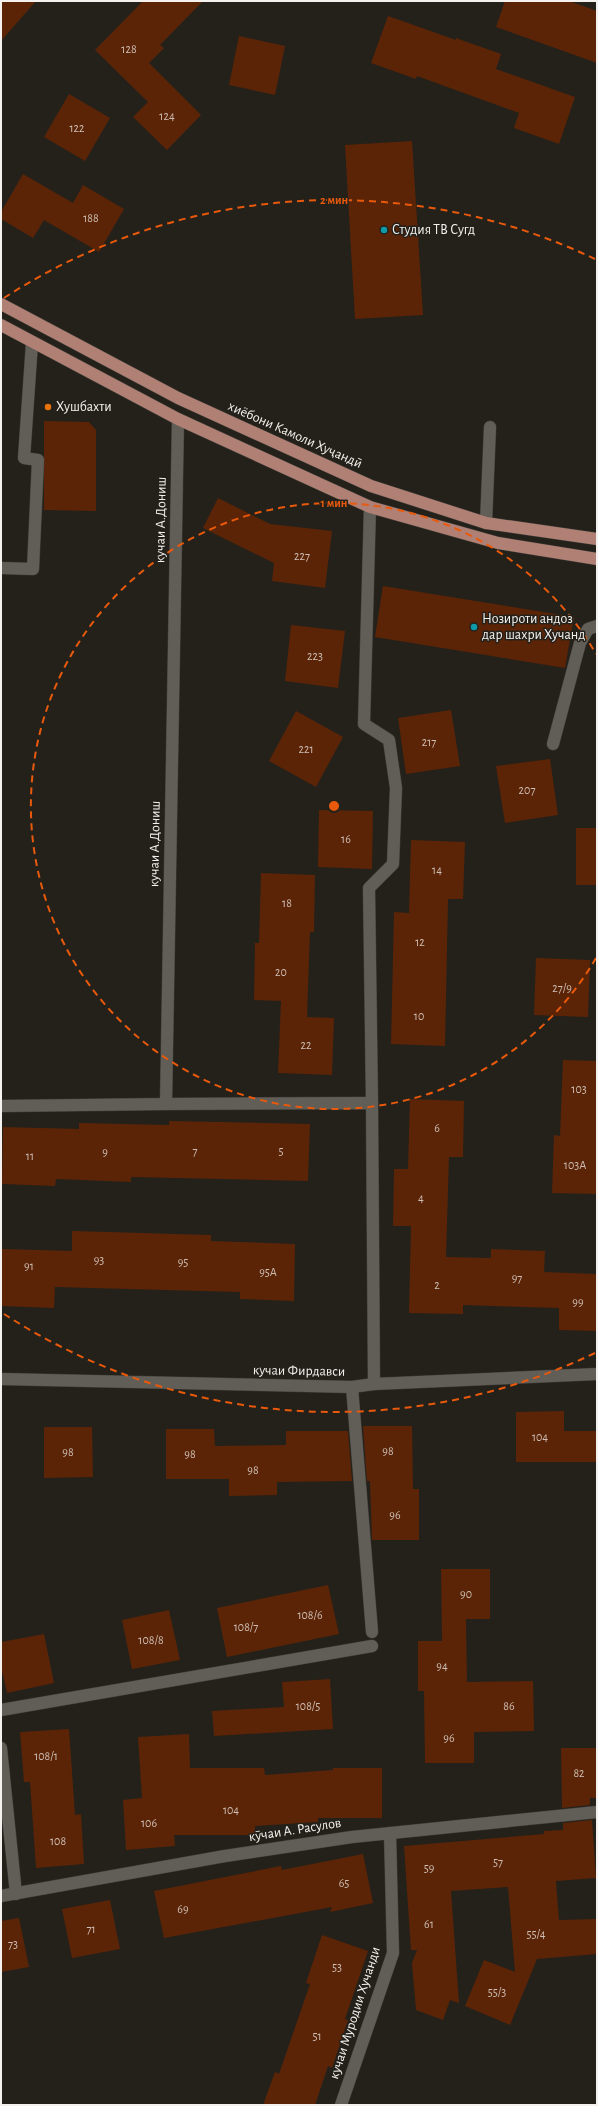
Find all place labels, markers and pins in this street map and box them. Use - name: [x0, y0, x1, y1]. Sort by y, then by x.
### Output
- place label: Студия ТВ Сугд: [392, 223, 475, 237]
- marker: Студия ТВ Сугд: [379, 225, 389, 235]
- place label: Хушбахти: [56, 400, 112, 414]
- marker: Хушбахти: [43, 402, 53, 412]
- place label: Нозироти андоз дар шахри Хучанд: [482, 612, 585, 642]
- marker: Нозироти андоз дар шахри Хучанд: [469, 622, 479, 632]
- centre of rings: [327, 799, 341, 813]

